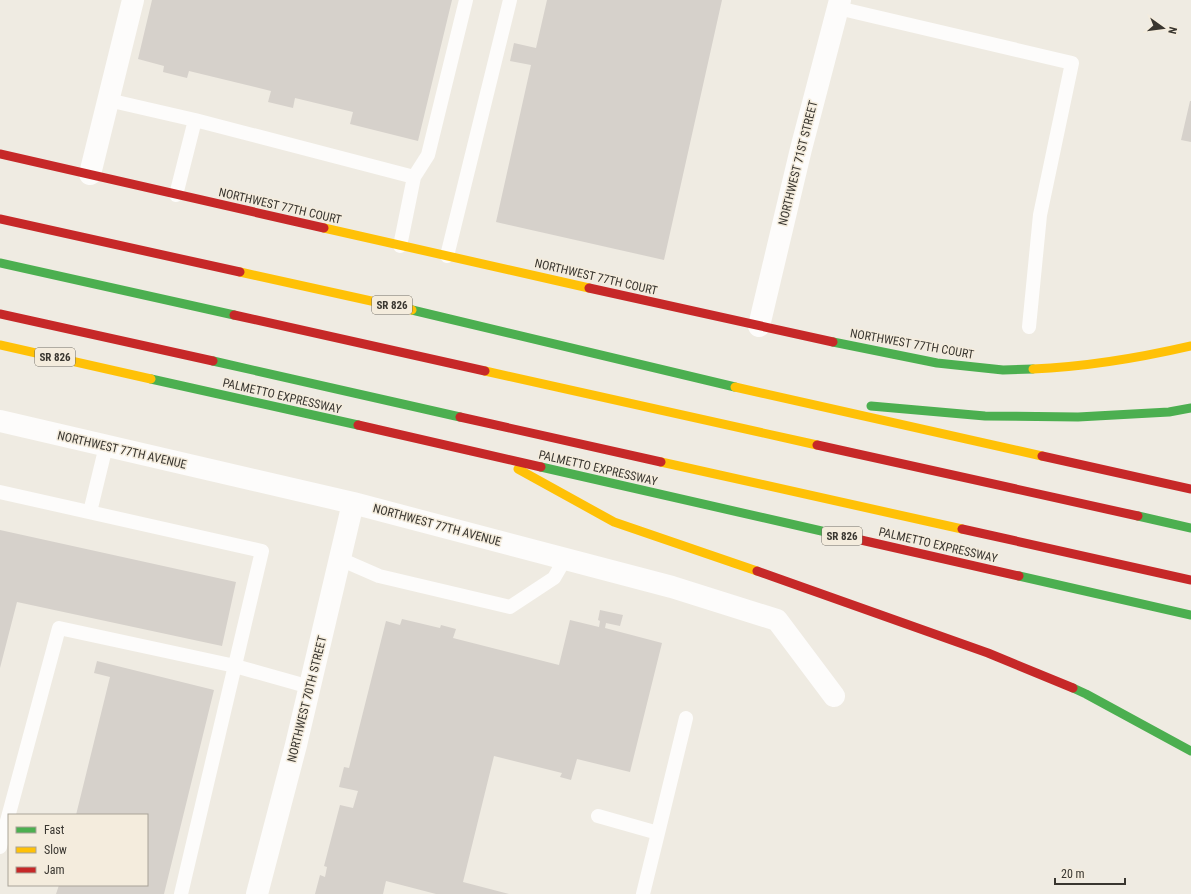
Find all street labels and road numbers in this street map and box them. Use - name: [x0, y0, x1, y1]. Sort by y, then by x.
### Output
- street label: NORTHWEST 71ST STREET: [776, 99, 820, 227]
- street label: NORTHWEST 77TH COURT: [217, 185, 343, 227]
- street label: NORTHWEST 77TH COURT: [533, 256, 659, 298]
- road number: SR 826: [372, 296, 412, 314]
- street label: NORTHWEST 77TH COURT: [849, 326, 975, 362]
- road number: SR 826: [35, 348, 75, 366]
- street label: PALMETTO EXPRESSWAY: [221, 376, 343, 417]
- street label: NORTHWEST 77TH AVENUE: [56, 428, 188, 472]
- street label: PALMETTO EXPRESSWAY: [537, 448, 659, 489]
- street label: NORTHWEST 77TH AVENUE: [372, 501, 503, 549]
- street label: PALMETTO EXPRESSWAY: [877, 525, 999, 566]
- road number: SR 826: [822, 527, 862, 545]
- street label: NORTHWEST 70TH STREET: [285, 634, 329, 764]

